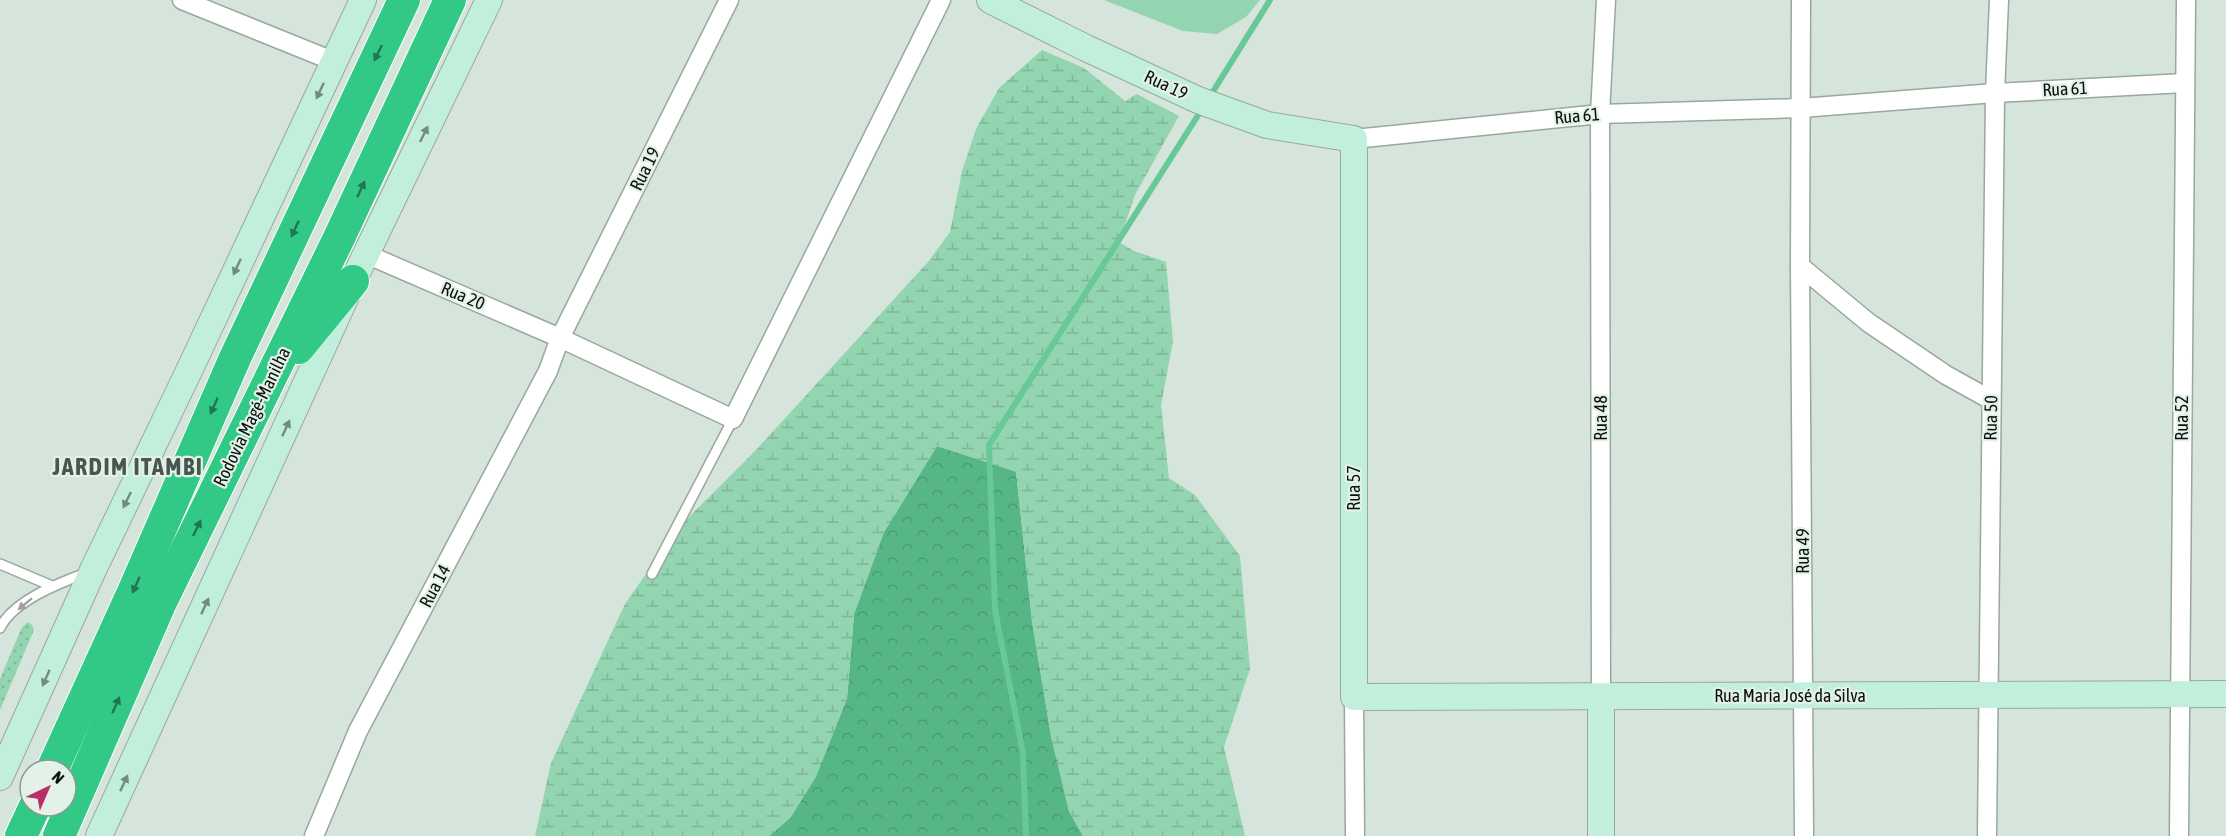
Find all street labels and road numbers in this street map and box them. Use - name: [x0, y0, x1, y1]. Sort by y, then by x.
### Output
- street label: Rua 19: [1141, 65, 1191, 104]
- street label: Rua 61: [2042, 77, 2088, 100]
- street label: Rua 61: [1553, 103, 1601, 128]
- street label: Rua 19: [625, 144, 664, 194]
- street label: Rua 20: [438, 277, 488, 314]
- street label: Rodovia Magé-Manilha: [209, 344, 294, 490]
- street label: Rua 48: [1590, 395, 1611, 441]
- street label: Rua 50: [1980, 395, 2001, 441]
- street label: Rua 52: [2171, 395, 2192, 441]
- street label: Rua 57: [1343, 465, 1364, 511]
- street label: Rua 49: [1792, 528, 1813, 574]
- street label: Rua 14: [415, 561, 454, 611]
- street label: Rua Maria José da Silva: [1714, 685, 1866, 706]

